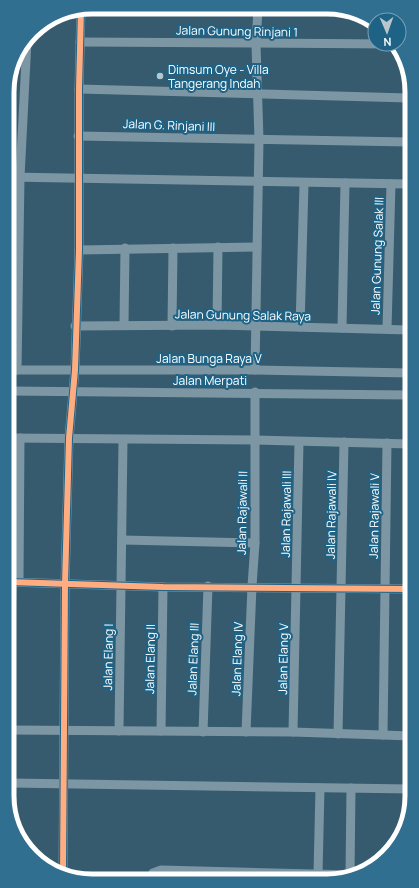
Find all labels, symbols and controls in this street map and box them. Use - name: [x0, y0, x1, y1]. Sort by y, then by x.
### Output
- north arrow: [367, 12, 407, 52]
- street label: Jalan Gunung Rinjani 1: [176, 21, 298, 41]
- text: N: [383, 35, 392, 50]
- place label: Dimsum Oye - Villa Tangerang Indah: [168, 61, 269, 92]
- marker: Dimsum Oye - Villa Tangerang Indah: [155, 71, 165, 81]
- street label: Jalan G. Rinjani III: [123, 115, 215, 135]
- street label: Jalan Gunung Salak III: [366, 197, 388, 315]
- street label: Jalan Gunung Salak Raya: [175, 305, 311, 325]
- street label: Jalan Bunga Raya V: [156, 350, 262, 367]
- street label: Jalan Merpati: [173, 372, 247, 389]
- street label: Jalan Rajawali III: [277, 470, 295, 558]
- street label: Jalan Rajawali IV: [322, 470, 340, 559]
- street label: Jalan Rajawali II: [233, 471, 251, 555]
- street label: Jalan Rajawali V: [365, 472, 383, 559]
- street label: Jalan Elang IV: [227, 621, 247, 696]
- street label: Jalan Elang III: [183, 622, 203, 696]
- street label: Jalan Elang V: [274, 622, 292, 695]
- street label: Jalan Elang I: [99, 623, 117, 691]
- street label: Jalan Elang II: [141, 624, 159, 694]

